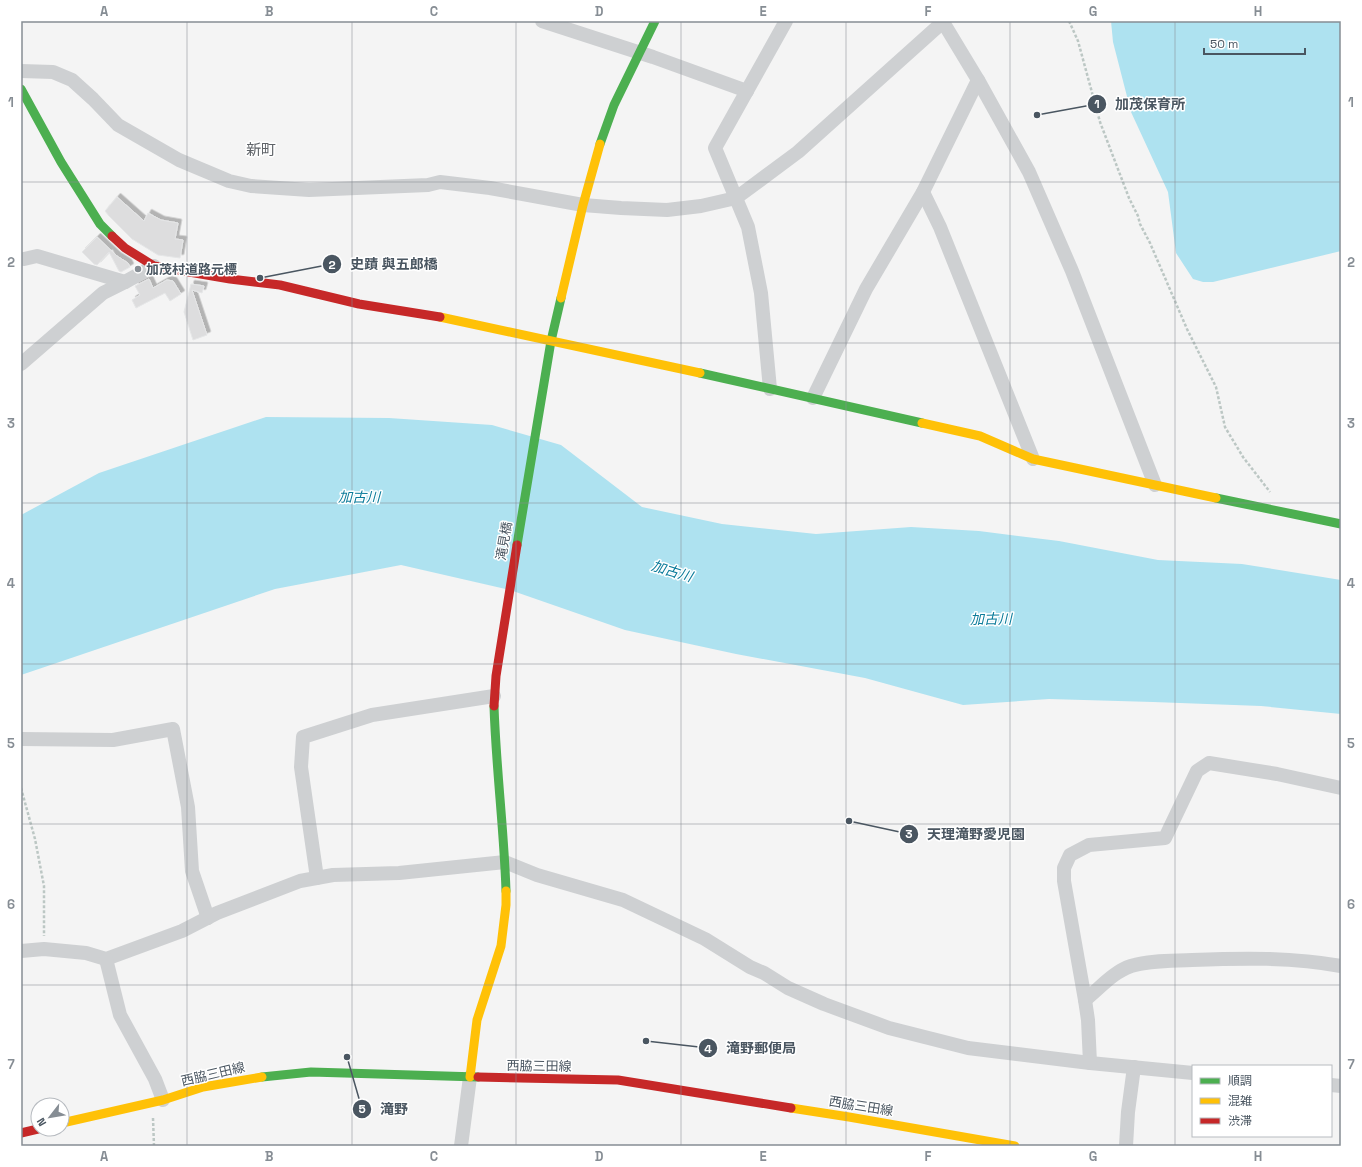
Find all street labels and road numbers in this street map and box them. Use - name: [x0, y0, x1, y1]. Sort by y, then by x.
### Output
- street label: 滝見橋: [492, 520, 516, 562]
- street label: 西脇三田線: [506, 1057, 572, 1075]
- street label: 西脇三田線: [179, 1058, 247, 1090]
- street label: 西脇三田線: [828, 1093, 894, 1119]

